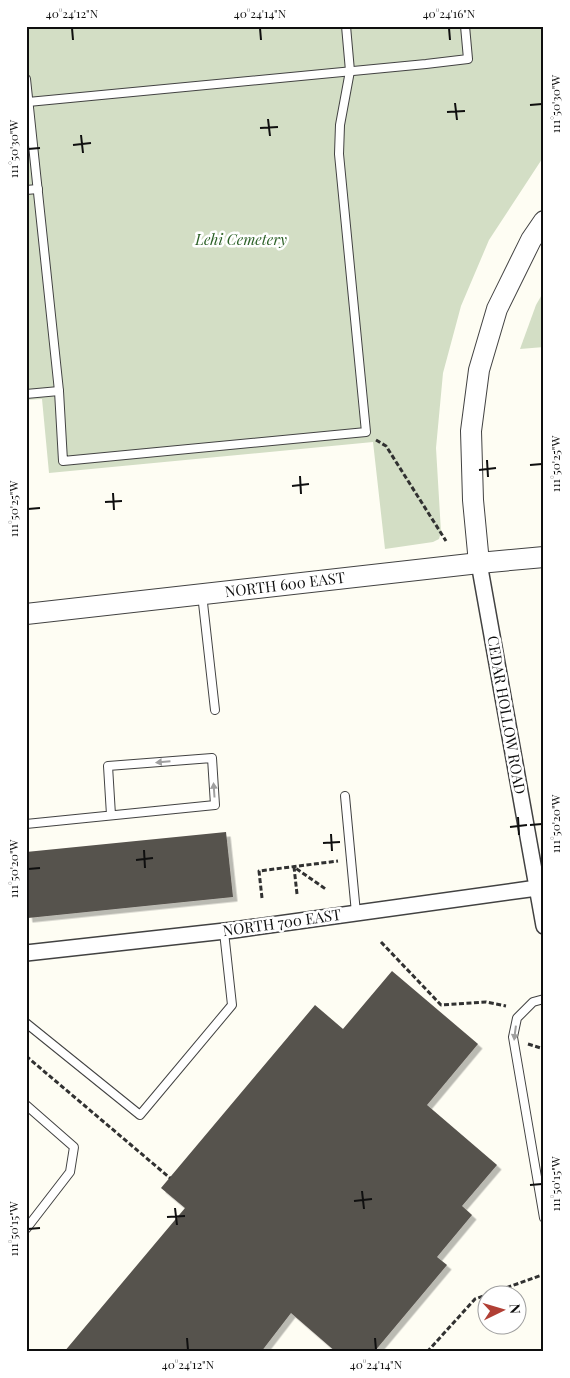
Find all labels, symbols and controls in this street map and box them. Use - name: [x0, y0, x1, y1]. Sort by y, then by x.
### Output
- text: 40°24'12"N: [46, 5, 99, 21]
- text: 40°24'14"N: [234, 5, 287, 21]
- text: 40°24'16"N: [423, 5, 476, 21]
- text: 111°50'30"W: [547, 75, 563, 133]
- text: 111°50'30"W: [5, 120, 21, 178]
- park label: Lehi Cemetery: [194, 229, 287, 249]
- text: 111°50'25"W: [547, 436, 563, 492]
- text: 111°50'25"W: [5, 481, 21, 537]
- street label: NORTH 600 EAST: [224, 567, 346, 601]
- street label: CEDAR HOLLOW ROAD: [483, 634, 531, 796]
- one-way arrow: [155, 758, 171, 766]
- one-way arrow: [210, 782, 218, 798]
- text: 111°50'20"W: [547, 795, 563, 853]
- text: 111°50'20"W: [5, 840, 21, 898]
- street label: NORTH 700 EAST: [221, 904, 342, 940]
- one-way arrow: [511, 1025, 519, 1041]
- text: 111°50'15"W: [547, 1156, 563, 1212]
- text: 111°50'15"W: [5, 1201, 21, 1257]
- north arrow: [478, 1286, 528, 1336]
- text: N: [506, 1303, 525, 1315]
- text: 40°24'12"N: [162, 1356, 215, 1372]
- text: 40°24'14"N: [350, 1356, 403, 1372]

